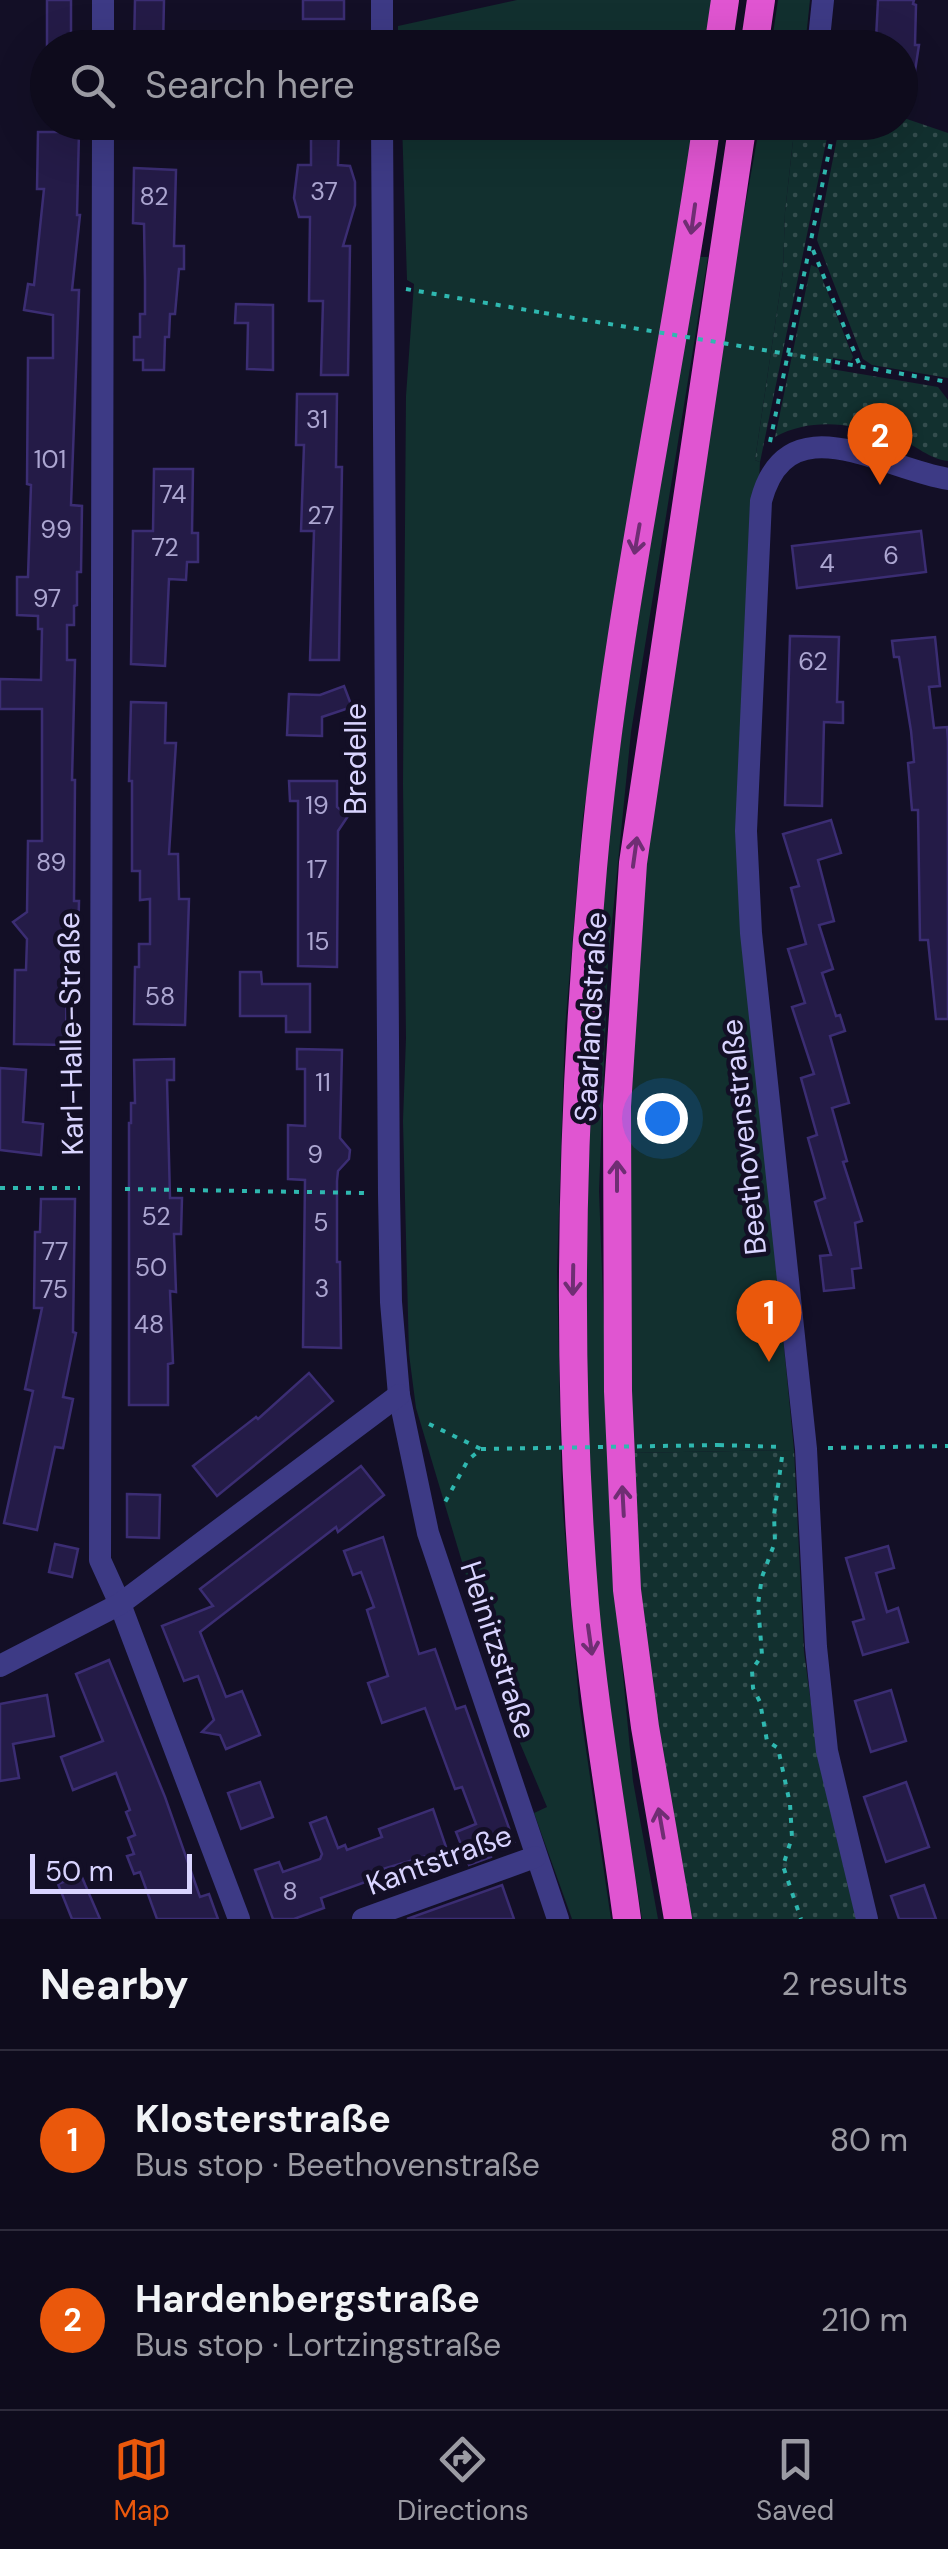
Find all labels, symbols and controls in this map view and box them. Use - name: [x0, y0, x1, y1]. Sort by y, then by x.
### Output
- search box: [30, 30, 918, 140]
- icon: search: [65, 58, 120, 113]
- text: Search here: [145, 60, 355, 110]
- house number: 37: [310, 175, 338, 208]
- house number: 82: [139, 180, 169, 213]
- one-way arrow: [684, 202, 702, 235]
- pin: 2: [848, 402, 912, 485]
- house number: 31: [306, 403, 328, 436]
- house number: 101: [34, 443, 66, 476]
- house number: 74: [159, 478, 187, 511]
- house number: 27: [307, 499, 335, 532]
- house number: 99: [40, 513, 72, 546]
- one-way arrow: [627, 522, 646, 555]
- house number: 72: [151, 531, 179, 564]
- house number: 6: [883, 539, 899, 572]
- house number: 4: [819, 547, 835, 580]
- house number: 97: [33, 582, 61, 615]
- house number: 62: [798, 645, 828, 678]
- street label: Bredelle: [336, 703, 375, 815]
- house number: 19: [305, 789, 329, 822]
- one-way arrow: [626, 836, 644, 868]
- house number: 89: [36, 846, 66, 879]
- house number: 17: [306, 853, 328, 886]
- street label: Saarlandstraße: [566, 911, 615, 1123]
- street label: Karl-Halle-Straße: [49, 912, 92, 1156]
- house number: 15: [306, 925, 330, 958]
- house number: 58: [145, 980, 175, 1013]
- street label: Beethovenstraße: [712, 1017, 775, 1257]
- house number: 11: [315, 1066, 331, 1099]
- your location: [637, 1093, 688, 1144]
- house number: 9: [307, 1138, 323, 1171]
- one-way arrow: [608, 1160, 626, 1192]
- house number: 52: [141, 1200, 171, 1233]
- house number: 5: [313, 1206, 329, 1239]
- house number: 77: [42, 1235, 68, 1268]
- house number: 50: [135, 1251, 167, 1284]
- one-way arrow: [564, 1264, 582, 1296]
- house number: 3: [315, 1272, 329, 1305]
- house number: 75: [40, 1273, 68, 1306]
- pin: 1: [736, 1280, 802, 1362]
- house number: 48: [134, 1308, 164, 1341]
- one-way arrow: [613, 1485, 632, 1517]
- street label: Heinitzstraße: [451, 1556, 546, 1744]
- one-way arrow: [581, 1623, 599, 1655]
- one-way arrow: [651, 1807, 670, 1840]
- street label: Kantstraße: [361, 1815, 517, 1904]
- scale bar: [30, 1849, 192, 1894]
- text: 50 m: [45, 1853, 114, 1890]
- house number: 8: [282, 1875, 298, 1908]
- text: Nearby: [40, 1957, 189, 2012]
- text: 2 results: [782, 1963, 908, 2005]
- text: Klosterstraße: [135, 2094, 391, 2144]
- text: 1: [67, 2119, 78, 2161]
- text: 80 m: [830, 2119, 908, 2161]
- text: Bus stop · Beethovenstraße: [135, 2144, 540, 2186]
- text: Hardenbergstraße: [135, 2274, 480, 2324]
- text: 2: [63, 2299, 82, 2341]
- text: 210 m: [821, 2299, 908, 2341]
- text: Bus stop · Lortzingstraße: [135, 2324, 501, 2366]
- tab: Map: [114, 2432, 170, 2529]
- tab: Directions: [397, 2432, 529, 2529]
- tab: Saved: [756, 2432, 834, 2529]

